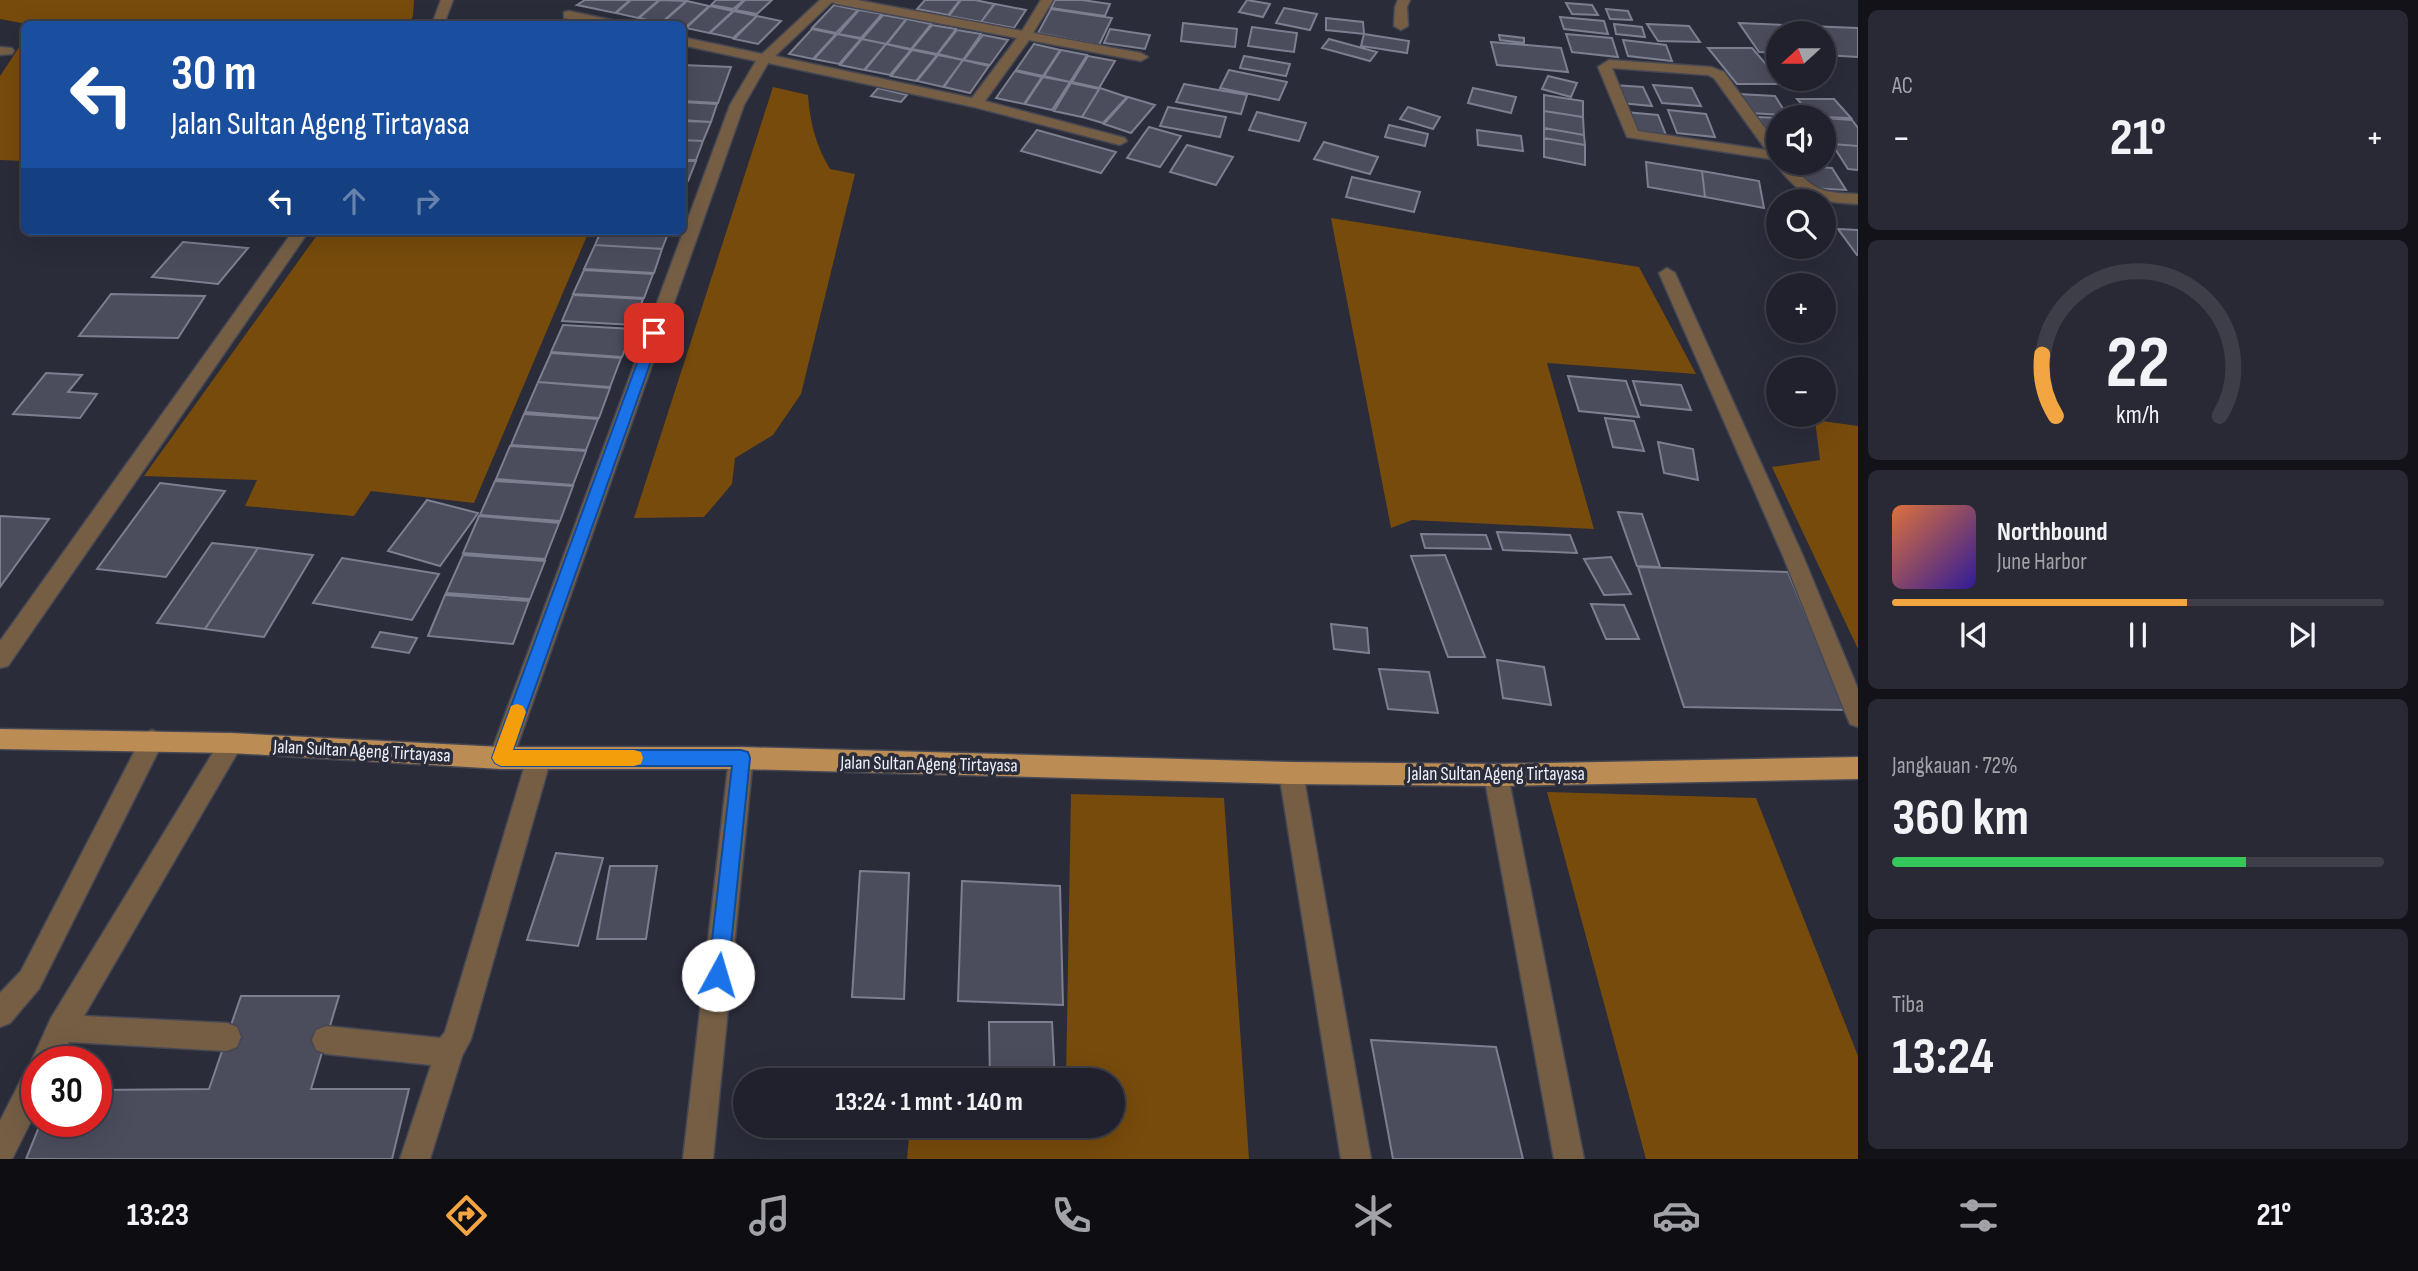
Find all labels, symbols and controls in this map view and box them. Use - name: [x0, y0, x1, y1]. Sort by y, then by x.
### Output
- north arrow: [1766, 21, 1836, 91]
- map controls: [1766, 21, 1836, 427]
- text: 30 m: [171, 45, 256, 104]
- icon: left: [56, 49, 147, 140]
- text: AC: [1892, 72, 1913, 100]
- text: Jalan Sultan Ageng Tirtayasa: [171, 105, 470, 144]
- button: sound: [1766, 105, 1836, 175]
- text: 21°: [2110, 107, 2166, 170]
- text: −: [1892, 116, 1911, 161]
- text: +: [2365, 116, 2384, 161]
- icon: left: [262, 182, 300, 220]
- icon: ahead: [335, 182, 373, 220]
- icon: right: [408, 182, 446, 220]
- button: search: [1766, 189, 1836, 259]
- button: +: [1766, 273, 1836, 343]
- pin: [624, 303, 684, 363]
- icon: arrive: [635, 314, 673, 352]
- text: 22: [2106, 320, 2170, 408]
- button: −: [1766, 357, 1836, 427]
- text: km/h: [2116, 399, 2160, 430]
- text: Northbound: [1997, 517, 2108, 548]
- text: June Harbor: [1997, 548, 2087, 576]
- icon: previous: [1955, 616, 1993, 654]
- icon: pause: [2119, 616, 2157, 654]
- icon: next: [2283, 616, 2321, 654]
- street label: Jalan Sultan Ageng Tirtayasa: [272, 735, 451, 768]
- street label: Jalan Sultan Ageng Tirtayasa: [839, 751, 1018, 778]
- text: Jangkauan · 72%: [1892, 752, 2018, 780]
- street label: Jalan Sultan Ageng Tirtayasa: [1406, 763, 1585, 786]
- text: 360 km: [1892, 787, 2029, 850]
- position arrow: [681, 938, 755, 1012]
- text: Tiba: [1892, 991, 1924, 1019]
- text: 13:24: [1892, 1026, 1994, 1089]
- speed limit sign: 30: [21, 1046, 112, 1137]
- text: 13:24 · 1 mnt · 140 m: [835, 1087, 1023, 1118]
- icon: directions: [442, 1191, 491, 1240]
- icon: music: [745, 1191, 794, 1240]
- icon: phone: [1047, 1191, 1096, 1240]
- icon: climate: [1349, 1191, 1398, 1240]
- icon: car: [1652, 1191, 1701, 1240]
- icon: filters: [1954, 1191, 2003, 1240]
- text: 13:23: [127, 1196, 189, 1235]
- text: 21°: [2257, 1196, 2291, 1235]

